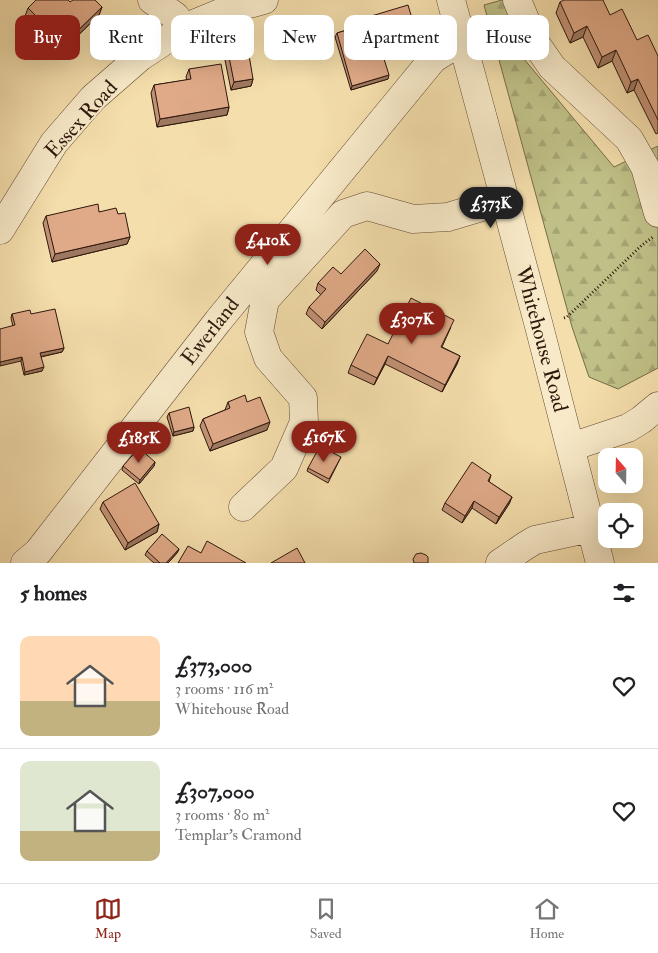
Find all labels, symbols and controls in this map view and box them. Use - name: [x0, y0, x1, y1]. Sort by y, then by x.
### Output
- chip: Buy: [15, 15, 80, 60]
- chip: Rent: [90, 15, 161, 60]
- chip: Filters: [171, 15, 254, 60]
- chip: New: [264, 15, 334, 60]
- chip: Apartment: [344, 15, 457, 60]
- chip: House: [467, 15, 549, 60]
- street label: Essex Road: [39, 74, 124, 164]
- pin: £373K: [456, 186, 526, 229]
- text: £373K: [470, 193, 512, 213]
- pin: £410K: [233, 224, 303, 266]
- text: £410K: [246, 230, 290, 250]
- street label: Whitehouse Road: [509, 262, 574, 416]
- street label: Ewerland: [175, 291, 246, 371]
- pin: £307K: [377, 302, 447, 345]
- text: £307K: [390, 309, 434, 329]
- pin: £167K: [289, 420, 359, 463]
- pin: £185K: [104, 422, 174, 464]
- text: £167K: [303, 427, 346, 447]
- text: £185K: [118, 428, 160, 448]
- north arrow: [598, 448, 642, 492]
- map controls: [598, 448, 643, 548]
- button: locate: [598, 503, 643, 548]
- icon: filters: [610, 579, 638, 607]
- text: 5 homes: [20, 580, 87, 607]
- text: £373,000: [175, 652, 252, 679]
- icon: home: [60, 656, 120, 716]
- icon: heart: [610, 672, 638, 700]
- text: 3 rooms · 116 m²: [175, 679, 273, 699]
- text: Whitehouse Road: [175, 699, 289, 719]
- text: £307,000: [175, 778, 254, 805]
- icon: home: [60, 781, 120, 841]
- icon: heart: [610, 797, 638, 825]
- text: 3 rooms · 80 m²: [175, 805, 270, 825]
- text: Templar's Cramond: [175, 825, 302, 845]
- tab: Map: [94, 895, 122, 942]
- tab: Saved: [310, 895, 342, 942]
- tab: Home: [529, 895, 564, 942]

